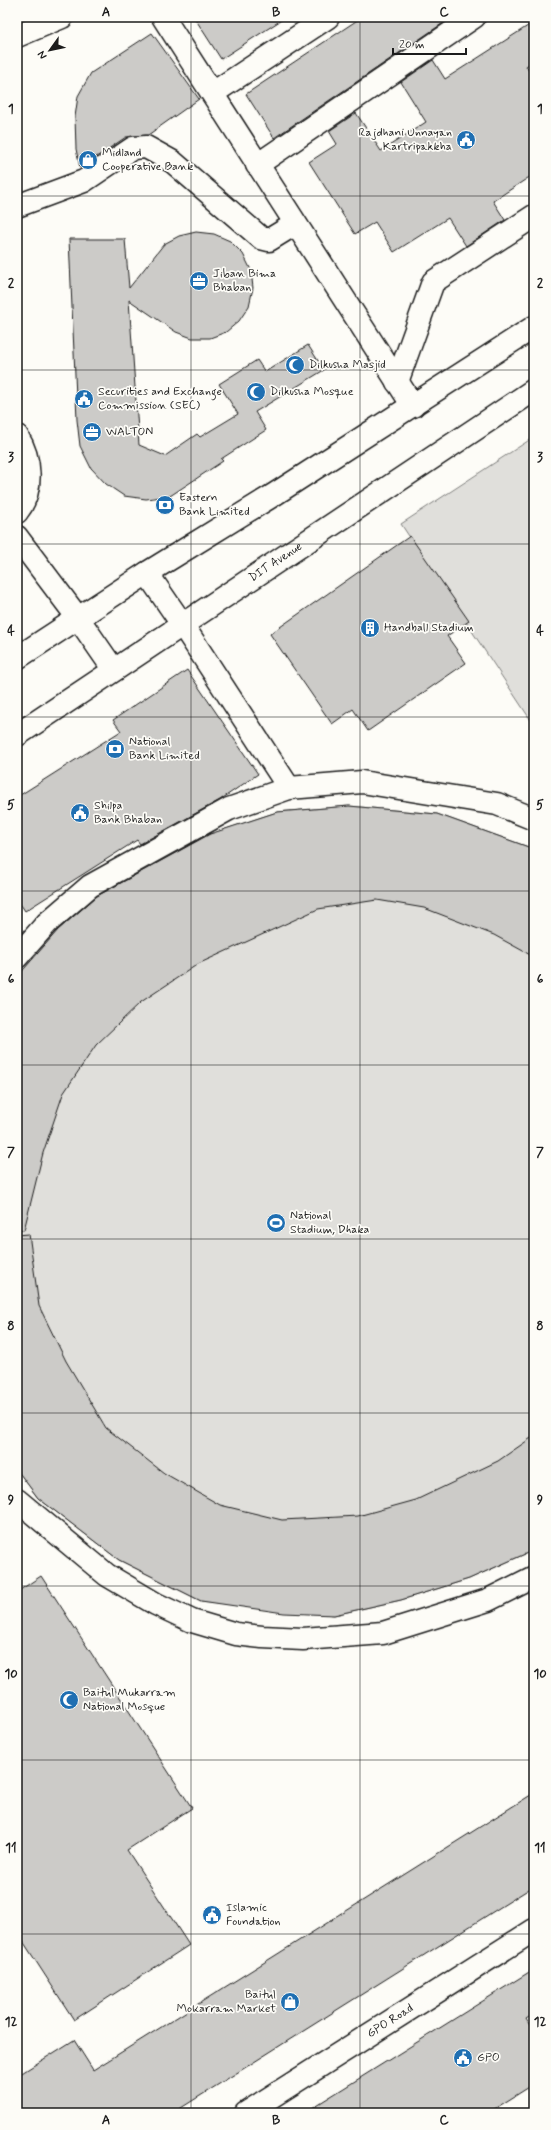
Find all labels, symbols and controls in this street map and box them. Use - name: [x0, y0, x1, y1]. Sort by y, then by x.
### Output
- text: A: [102, 4, 110, 21]
- text: B: [272, 4, 281, 21]
- text: C: [439, 4, 449, 21]
- north arrow: [30, 30, 70, 70]
- scale bar: [393, 30, 466, 56]
- text: 20 m: [399, 37, 425, 53]
- text: N: [35, 48, 50, 62]
- text: 1: [8, 101, 14, 118]
- text: 1: [537, 101, 543, 118]
- place label: Rajdhani Unnayan Kartripakkha: [359, 125, 452, 155]
- public building icon: Rajdhani Unnayan Kartripakkha: [455, 129, 477, 151]
- place label: Midland Cooperative Bank: [102, 145, 193, 175]
- shop icon: Midland Cooperative Bank: [77, 149, 99, 171]
- place label: Jiban Bima Bhaban: [213, 266, 276, 296]
- office icon: Jiban Bima Bhaban: [188, 270, 210, 292]
- text: 2: [8, 275, 15, 292]
- text: 2: [537, 275, 544, 292]
- mosque icon: Dilkusha Masjid: [284, 354, 306, 376]
- place label: Dilkusha Masjid: [309, 357, 386, 373]
- mosque icon: Dilkusha Mosque: [245, 381, 267, 403]
- place label: Securities and Exchange Commission (SEC): [98, 384, 222, 414]
- place label: Dilkusha Mosque: [270, 384, 354, 400]
- public building icon: Securities and Exchange Commission (SEC): [73, 388, 95, 410]
- office icon: WALTON: [81, 421, 103, 443]
- place label: WALTON: [106, 424, 153, 440]
- text: 3: [8, 449, 14, 466]
- text: 3: [537, 449, 543, 466]
- place label: Eastern Bank Limited: [179, 490, 250, 520]
- bank icon: Eastern Bank Limited: [154, 494, 176, 516]
- street label: DIT Avenue: [246, 539, 306, 586]
- building icon: Handball Stadium: [359, 617, 381, 639]
- place label: Handball Stadium: [384, 620, 474, 636]
- text: 4: [7, 623, 15, 640]
- text: 4: [536, 623, 544, 640]
- place label: National Bank Limited: [129, 734, 200, 764]
- bank icon: National Bank Limited: [104, 738, 126, 760]
- text: 5: [7, 797, 15, 814]
- text: 5: [536, 797, 544, 814]
- place label: Shilpa Bank Bhaban: [94, 798, 162, 828]
- public building icon: Shilpa Bank Bhaban: [69, 802, 91, 824]
- text: 6: [8, 971, 15, 988]
- text: 6: [537, 971, 544, 988]
- text: 7: [7, 1144, 15, 1161]
- text: 7: [536, 1144, 544, 1161]
- place label: National Stadium, Dhaka: [290, 1208, 370, 1238]
- sports icon: National Stadium, Dhaka: [265, 1212, 287, 1234]
- text: 8: [7, 1318, 15, 1335]
- text: 8: [536, 1318, 544, 1335]
- text: 9: [8, 1492, 15, 1509]
- text: 9: [537, 1492, 544, 1509]
- text: 10: [4, 1666, 18, 1683]
- text: 10: [533, 1666, 547, 1683]
- place label: Baitul Mukarram National Mosque: [83, 1685, 176, 1715]
- mosque icon: Baitul Mukarram National Mosque: [58, 1689, 80, 1711]
- text: 11: [5, 1840, 17, 1857]
- text: 11: [534, 1840, 546, 1857]
- place label: Islamic Foundation: [226, 1900, 281, 1930]
- public building icon: Islamic Foundation: [201, 1904, 223, 1926]
- place label: Baitul Mokarram Market: [177, 1987, 276, 2017]
- shop icon: Baitul Mokarram Market: [279, 1991, 301, 2013]
- street label: GPO Road: [364, 2001, 417, 2042]
- text: 12: [5, 2014, 17, 2031]
- text: 12: [534, 2014, 546, 2031]
- public building icon: GPO: [452, 2047, 474, 2069]
- place label: GPO: [477, 2050, 500, 2066]
- text: A: [102, 2112, 110, 2129]
- text: B: [272, 2112, 281, 2129]
- text: C: [439, 2112, 449, 2129]

